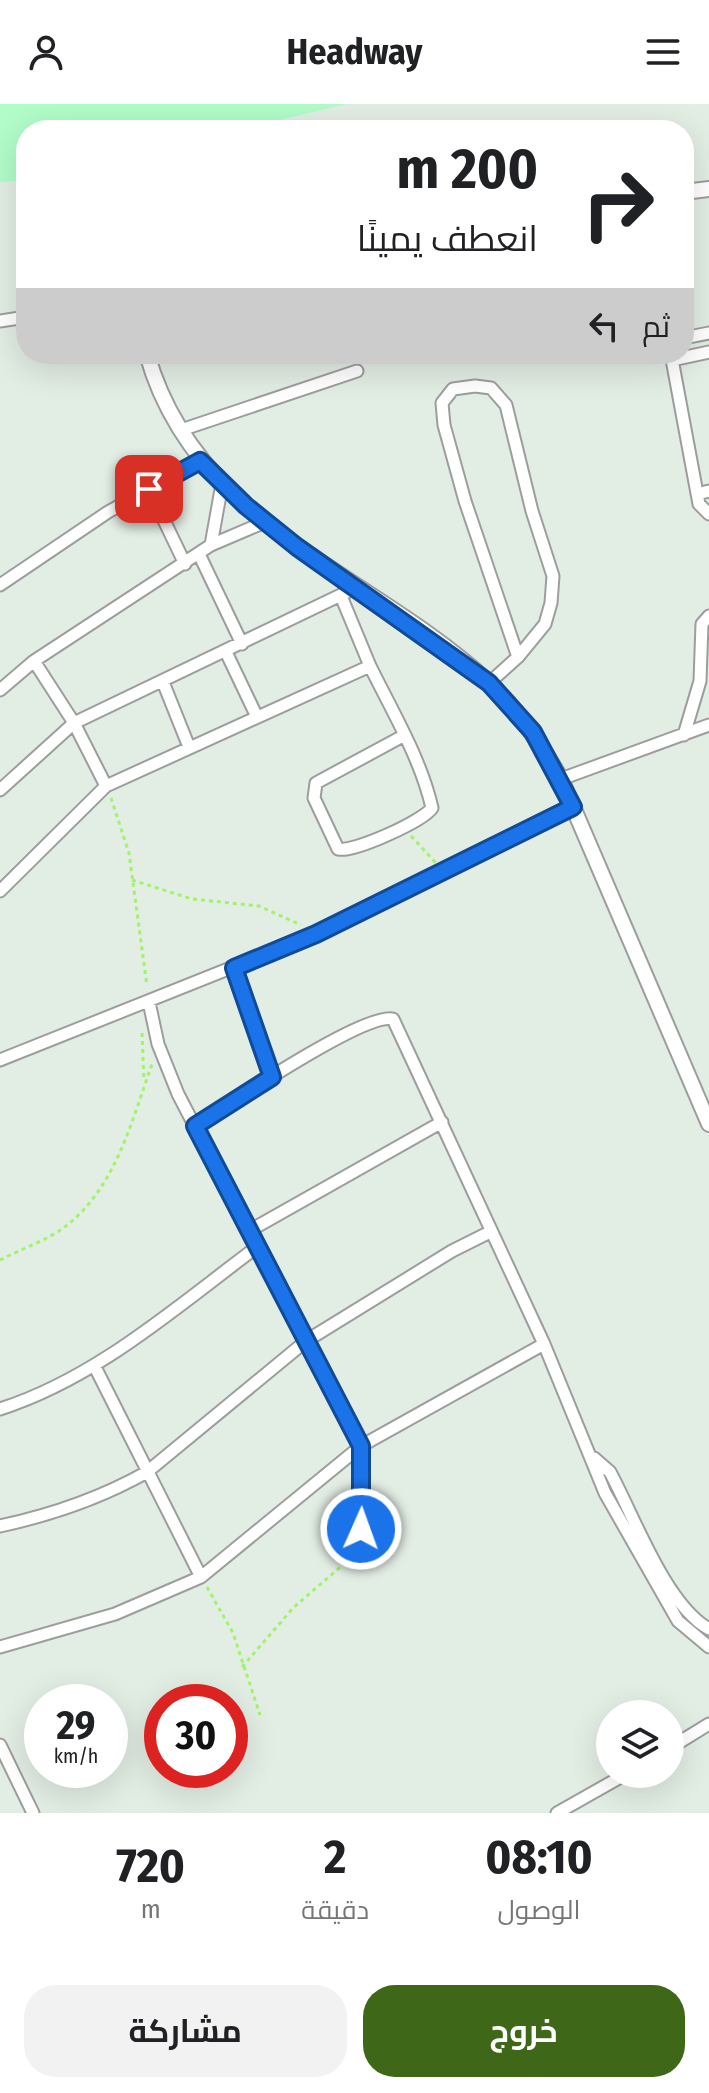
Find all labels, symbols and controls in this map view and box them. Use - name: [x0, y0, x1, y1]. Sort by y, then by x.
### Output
- icon: person: [24, 30, 68, 74]
- text: Headway: [287, 30, 422, 74]
- icon: menu: [641, 30, 685, 74]
- text: 200 m: [397, 136, 538, 203]
- icon: right: [566, 152, 670, 256]
- text: انعطف يمينًا: [357, 217, 538, 261]
- icon: left: [582, 304, 626, 348]
- text: ثم: [642, 309, 670, 345]
- pin: [115, 455, 183, 523]
- icon: arrive: [127, 467, 171, 511]
- position arrow: [319, 1487, 403, 1571]
- speed limit sign: 30: [144, 1684, 248, 1788]
- map controls: [596, 1700, 684, 1788]
- button: layers: [596, 1700, 684, 1788]
- text: 29: [56, 1702, 95, 1750]
- text: km/h: [54, 1744, 98, 1768]
- text: 2: [324, 1828, 346, 1886]
- text: 08:10: [485, 1828, 593, 1886]
- text: 720: [116, 1837, 185, 1895]
- text: m: [141, 1894, 161, 1925]
- text: دقيقة: [301, 1895, 369, 1926]
- text: الوصول: [498, 1895, 580, 1926]
- button: مشاركة: [24, 1985, 347, 2077]
- button: خروج: [363, 1985, 685, 2077]

